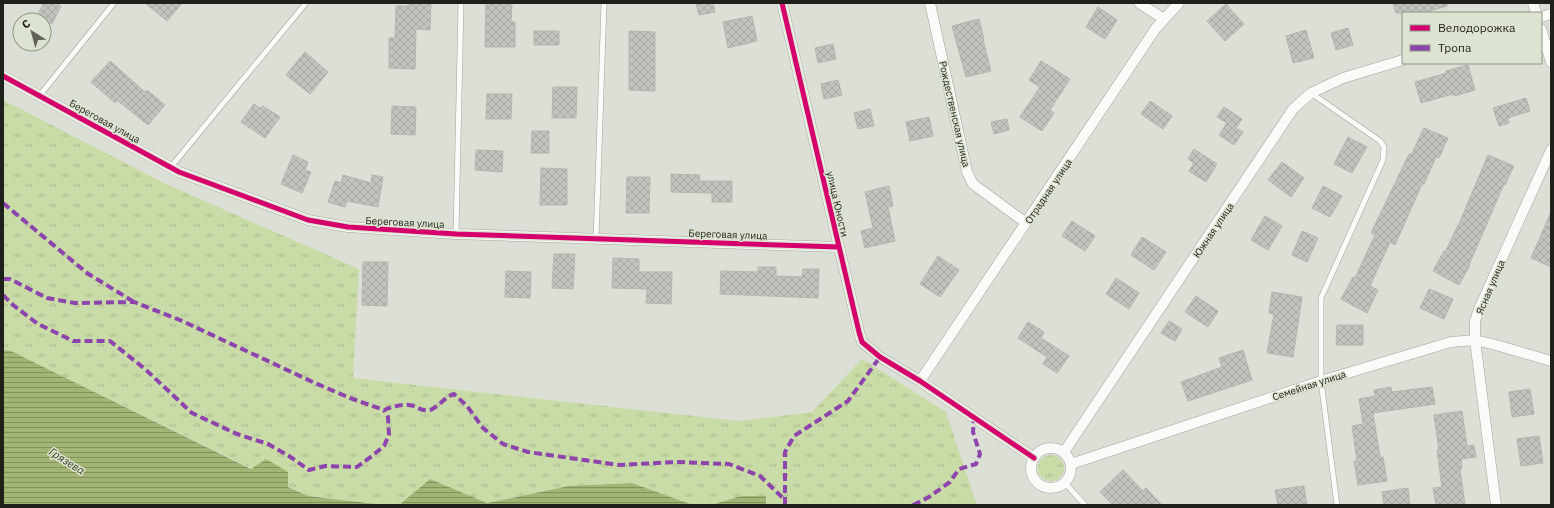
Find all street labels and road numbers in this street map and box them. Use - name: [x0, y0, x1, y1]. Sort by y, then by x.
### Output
- street label: Рождественская улица: [936, 60, 973, 169]
- street label: Береговая улица: [67, 97, 143, 147]
- street label: Отрадная улица: [1022, 156, 1075, 226]
- street label: улица Юности: [824, 170, 851, 238]
- street label: Южная улица: [1190, 200, 1237, 260]
- street label: Береговая улица: [365, 214, 446, 231]
- street label: Береговая улица: [688, 227, 768, 242]
- street label: Ясная улица: [1473, 257, 1508, 316]
- street label: Семейная улица: [1271, 367, 1348, 404]

